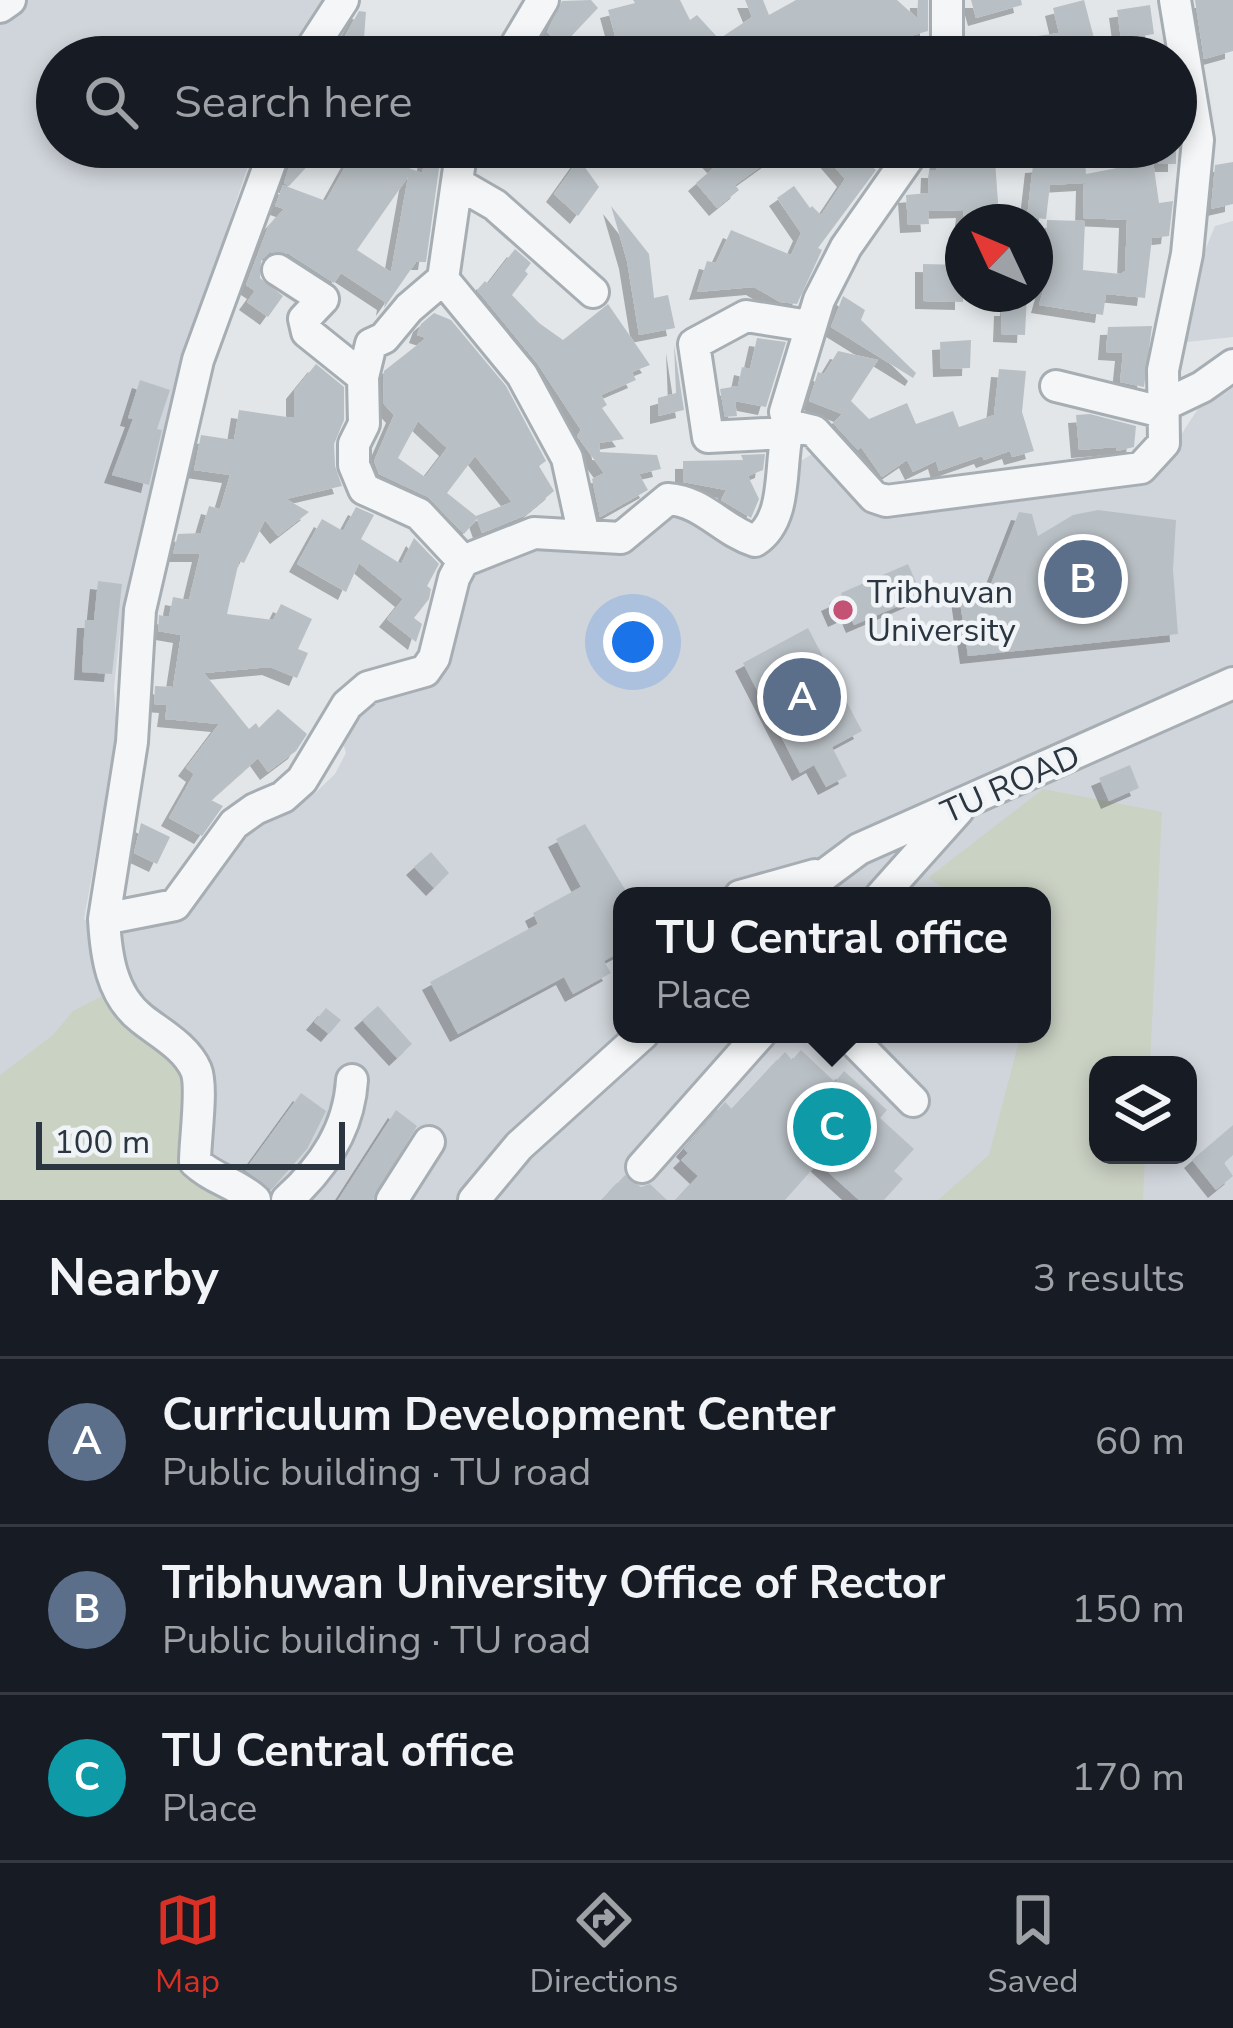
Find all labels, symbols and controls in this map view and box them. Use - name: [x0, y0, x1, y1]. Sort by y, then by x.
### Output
- search box: [36, 36, 1197, 168]
- icon: search: [78, 69, 144, 135]
- text: Search here: [174, 72, 413, 133]
- north arrow: [945, 204, 1053, 312]
- pin: B: [1044, 534, 1122, 624]
- place label: Tribhuvan University: [867, 570, 1016, 653]
- marker: Tribhuvan University: [830, 597, 856, 623]
- your location: [603, 612, 663, 672]
- pin: A: [763, 652, 841, 742]
- street label: TU ROAD: [934, 734, 1087, 835]
- popup: [613, 887, 1051, 1043]
- text: TU Central office: [656, 908, 1008, 969]
- text: Place: [656, 969, 751, 1022]
- map controls: [1089, 1056, 1197, 1164]
- button: layers: [1089, 1056, 1197, 1164]
- pin: C: [793, 1082, 871, 1172]
- scale bar: [36, 1116, 345, 1169]
- text: 100 m: [54, 1120, 150, 1165]
- text: Nearby: [48, 1243, 219, 1313]
- text: 3 results: [1033, 1252, 1185, 1305]
- text: Curriculum Development Center: [162, 1385, 836, 1446]
- text: A: [72, 1415, 102, 1468]
- text: 60 m: [1095, 1415, 1185, 1468]
- text: Public building · TU road: [162, 1446, 591, 1499]
- text: Tribhuwan University Office of Rector: [162, 1553, 945, 1614]
- text: B: [74, 1583, 100, 1636]
- text: 150 m: [1071, 1583, 1185, 1636]
- text: Public building · TU road: [162, 1614, 591, 1667]
- text: TU Central office: [162, 1721, 515, 1782]
- text: C: [74, 1751, 100, 1804]
- text: 170 m: [1071, 1751, 1185, 1804]
- text: Place: [162, 1782, 257, 1835]
- tab: Map: [155, 1887, 221, 2004]
- tab: Directions: [530, 1887, 678, 2004]
- tab: Saved: [987, 1887, 1078, 2004]

